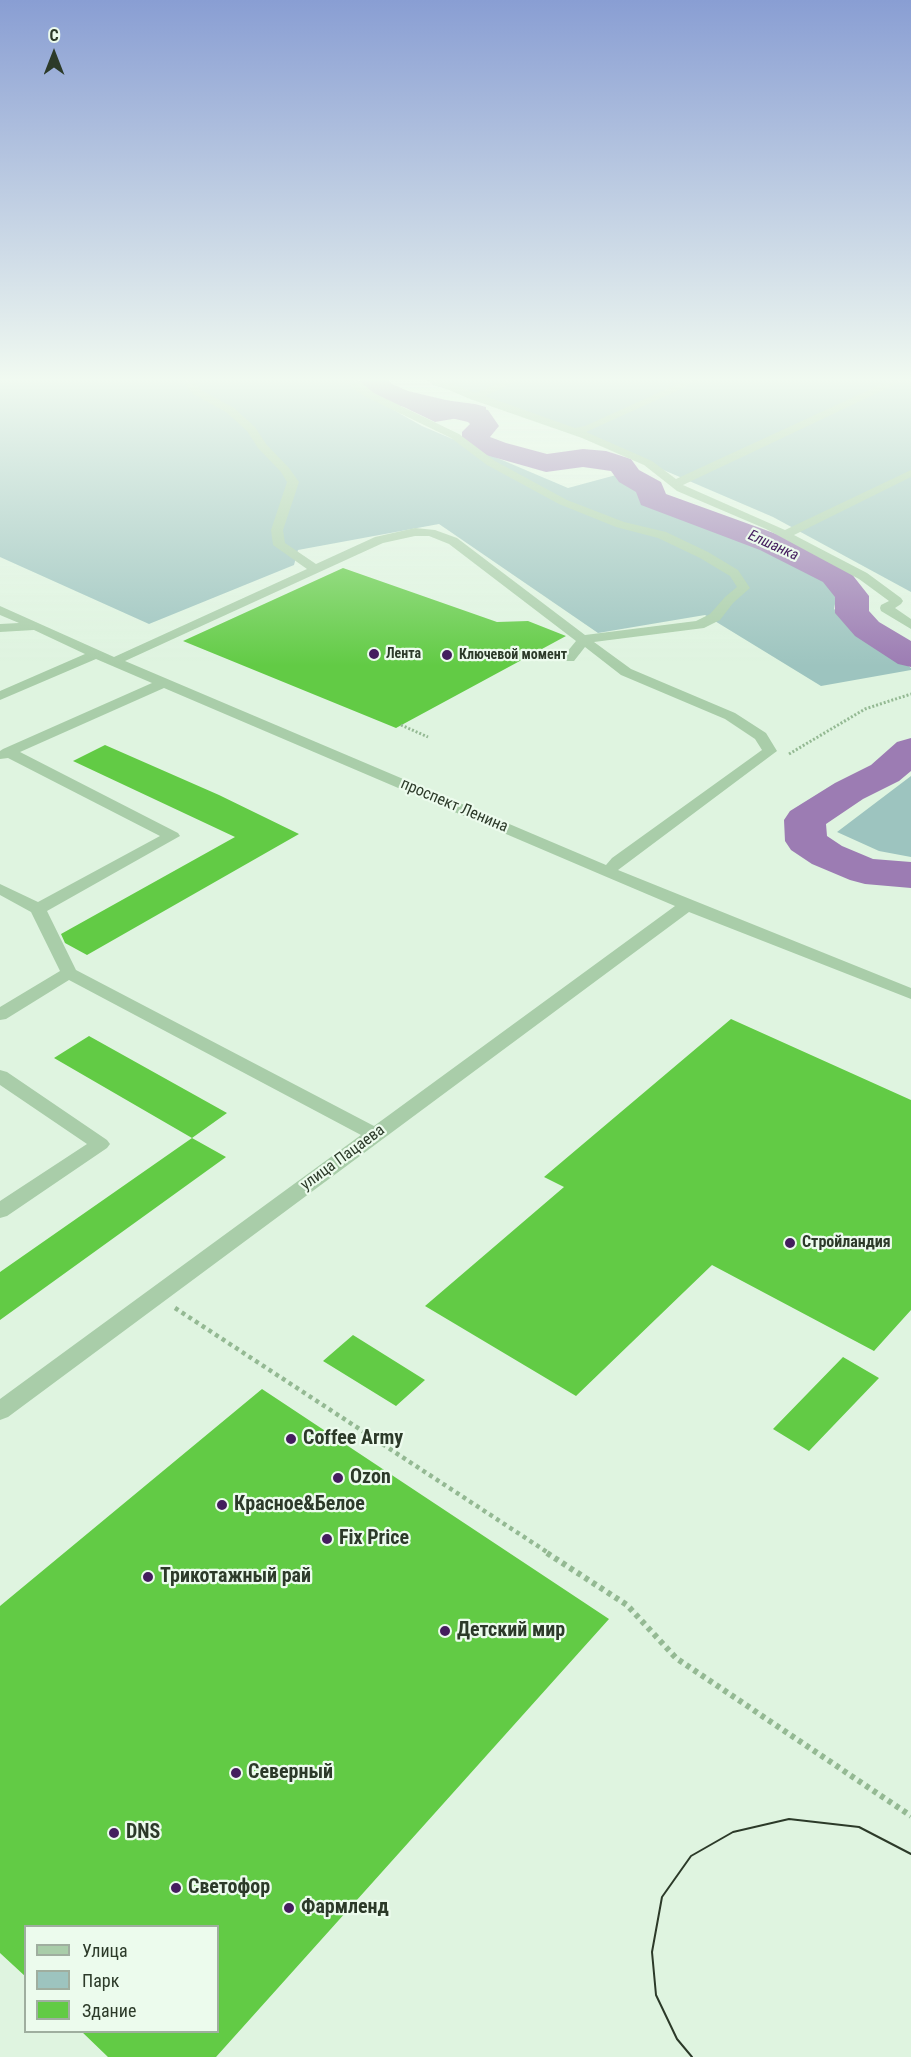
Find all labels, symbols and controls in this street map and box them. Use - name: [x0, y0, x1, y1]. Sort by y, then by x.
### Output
- north arrow: [24, 24, 84, 84]
- text: С: [49, 26, 59, 45]
- water label: Елшанка: [745, 527, 801, 565]
- place label: Лента: [386, 646, 421, 662]
- marker: Лента: [367, 647, 381, 661]
- place label: Ключевой момент: [459, 647, 567, 663]
- marker: Ключевой момент: [440, 648, 454, 662]
- street label: проспект Ленина: [397, 775, 511, 837]
- street label: улица Пацаева: [297, 1121, 389, 1195]
- place label: Стройландия: [802, 1233, 891, 1253]
- marker: Стройландия: [783, 1236, 797, 1250]
- place label: Coffee Army: [303, 1427, 403, 1451]
- marker: Coffee Army: [284, 1432, 298, 1446]
- place label: Ozon: [350, 1466, 391, 1490]
- marker: Ozon: [331, 1471, 345, 1485]
- place label: Красное&Белое: [234, 1493, 365, 1517]
- marker: Красное&Белое: [215, 1498, 229, 1512]
- place label: Fix Price: [339, 1527, 409, 1551]
- marker: Fix Price: [320, 1532, 334, 1546]
- place label: Трикотажный рай: [160, 1565, 311, 1589]
- marker: Трикотажный рай: [141, 1570, 155, 1584]
- place label: Детский мир: [457, 1619, 565, 1643]
- marker: Детский мир: [438, 1624, 452, 1638]
- place label: Северный: [248, 1761, 333, 1785]
- marker: Северный: [229, 1766, 243, 1780]
- place label: DNS: [126, 1821, 160, 1845]
- marker: DNS: [107, 1826, 121, 1840]
- place label: Светофор: [188, 1876, 270, 1900]
- marker: Светофор: [169, 1881, 183, 1895]
- place label: Фармленд: [301, 1896, 389, 1920]
- marker: Фармленд: [282, 1901, 296, 1915]
- legend: [24, 1925, 219, 2033]
- text: Улица: [82, 1940, 128, 1961]
- text: Парк: [82, 1970, 119, 1991]
- text: Здание: [82, 2000, 136, 2021]

